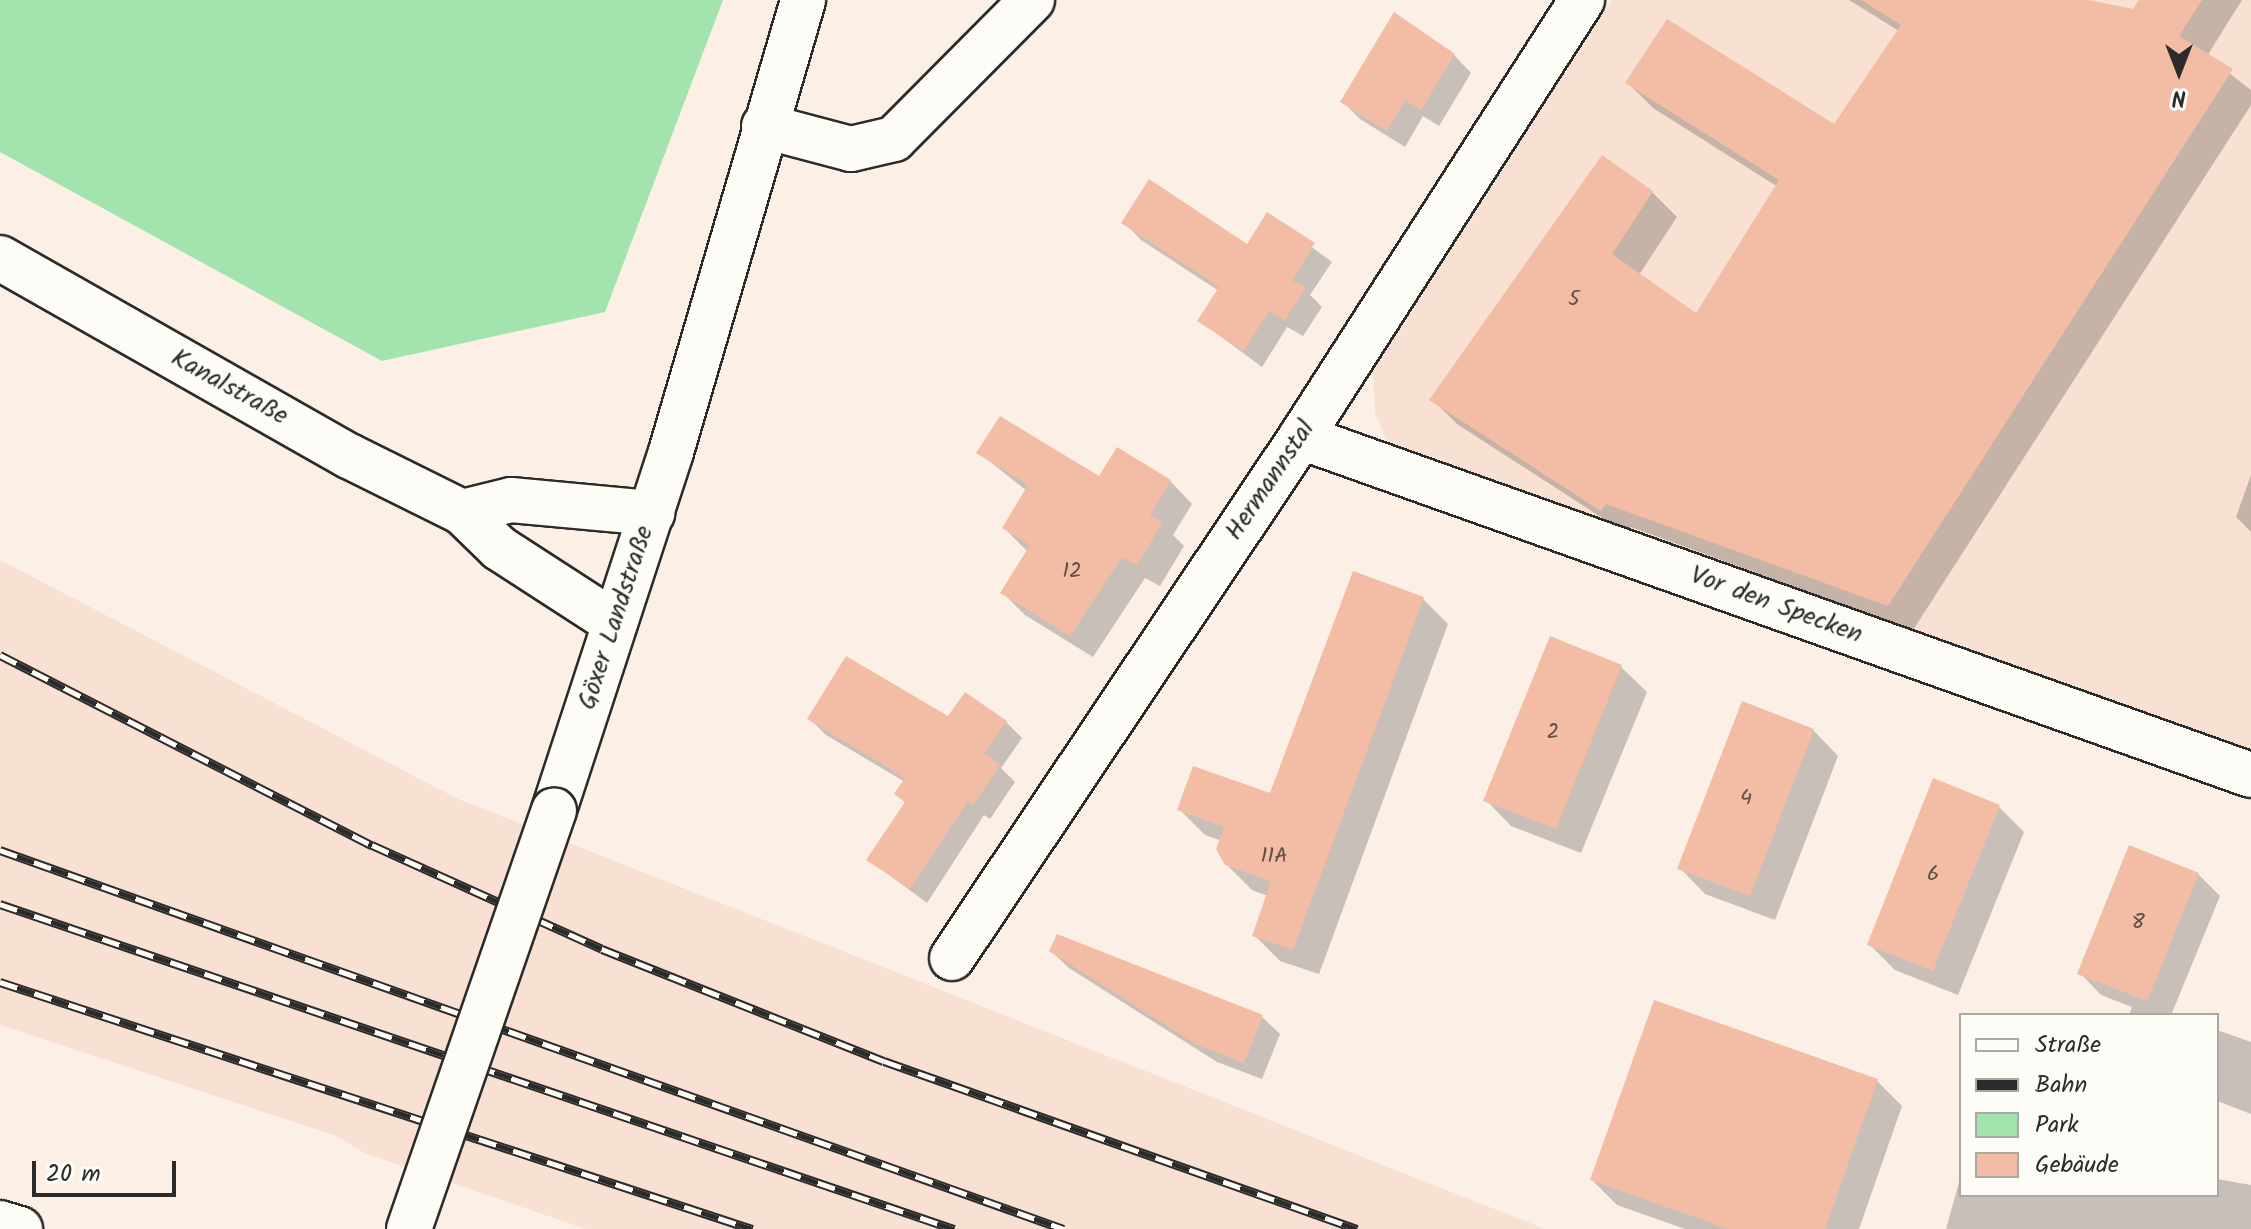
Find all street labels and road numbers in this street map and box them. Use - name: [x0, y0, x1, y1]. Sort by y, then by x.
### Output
- street label: Kanalstraße: [165, 343, 293, 433]
- street label: Hermannstal: [1219, 415, 1323, 547]
- street label: Göxer Landstraße: [573, 522, 661, 714]
- street label: Vor den Specken: [1686, 560, 1866, 652]

